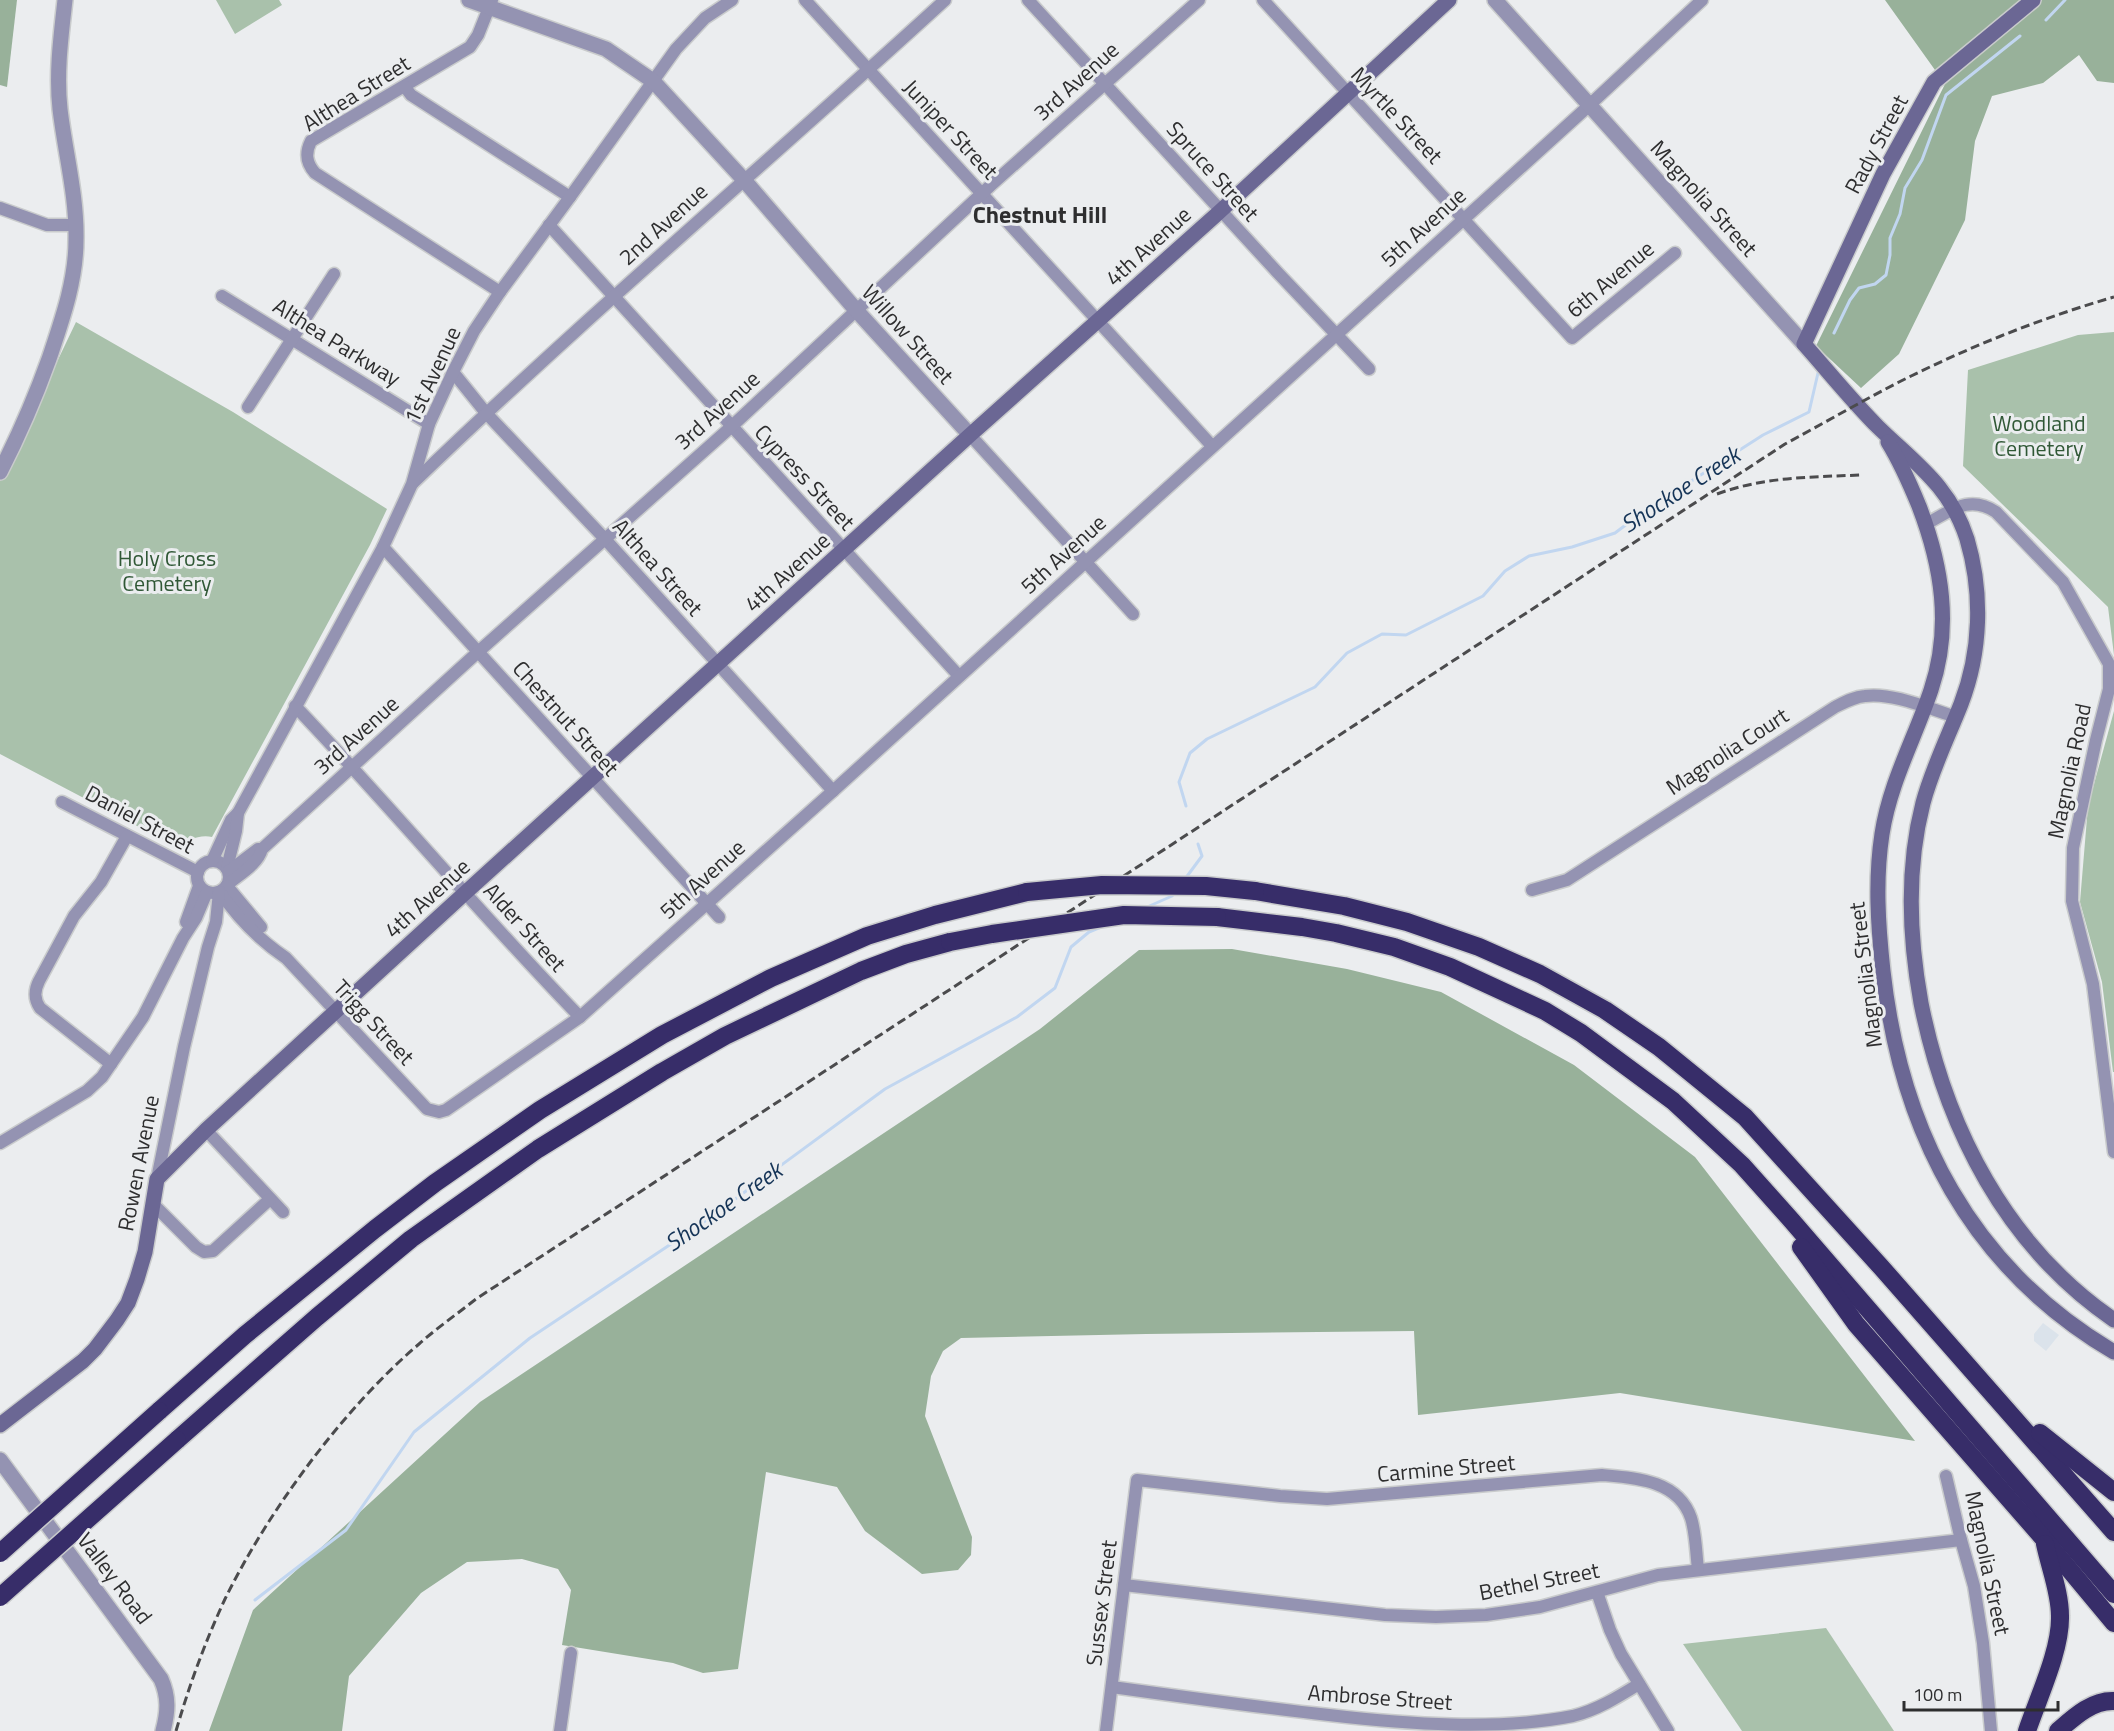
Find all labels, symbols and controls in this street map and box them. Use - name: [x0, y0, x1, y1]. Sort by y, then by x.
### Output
- street label: 3rd Avenue: [1026, 33, 1126, 129]
- street label: Althea Street: [296, 46, 417, 140]
- street label: Myrtle Street: [1343, 59, 1451, 171]
- street label: Juniper Street: [895, 71, 1007, 187]
- street label: Rady Street: [1836, 88, 1917, 200]
- street label: Spruce Street: [1159, 113, 1268, 229]
- street label: Magnolia Street: [1642, 132, 1766, 264]
- street label: 2nd Avenue: [611, 175, 715, 273]
- street label: 5th Avenue: [1372, 179, 1474, 275]
- district label: Chestnut Hill: [973, 196, 1107, 232]
- street label: 4th Avenue: [1097, 198, 1199, 294]
- street label: 6th Avenue: [1559, 232, 1661, 326]
- street label: Willow Street: [854, 276, 962, 392]
- street label: Althea Parkway: [267, 289, 408, 395]
- street label: 1st Avenue: [395, 321, 469, 429]
- street label: 3rd Avenue: [667, 362, 767, 458]
- park label: Woodland Cemetery: [1992, 406, 2086, 465]
- street label: Cypress Street: [747, 416, 863, 538]
- water label: Shockoe Creek: [1613, 435, 1750, 541]
- street label: 5th Avenue: [1012, 506, 1114, 602]
- street label: Althea Street: [605, 511, 711, 624]
- street label: 4th Avenue: [736, 524, 838, 620]
- park label: Holy Cross Cemetery: [118, 541, 216, 600]
- street label: Chestnut Street: [505, 653, 628, 784]
- street label: 3rd Avenue: [306, 687, 406, 783]
- street label: Magnolia Court: [1659, 698, 1795, 803]
- street label: Magnolia Road: [2038, 700, 2100, 842]
- street label: Daniel Street: [79, 776, 201, 862]
- street label: 5th Avenue: [651, 831, 753, 927]
- street label: 4th Avenue: [376, 850, 478, 946]
- street label: Alder Street: [476, 875, 575, 979]
- street label: Magnolia Street: [1839, 900, 1891, 1050]
- street label: Trigg Street: [325, 972, 423, 1073]
- street label: Rowen Avenue: [108, 1092, 168, 1234]
- water label: Shockoe Creek: [657, 1150, 792, 1260]
- street label: Carmine Street: [1376, 1445, 1517, 1491]
- street label: Magnolia Street: [1956, 1488, 2020, 1639]
- street label: Valley Road: [69, 1525, 161, 1631]
- street label: Sussex Street: [1076, 1538, 1126, 1668]
- street label: Bethel Street: [1476, 1553, 1602, 1609]
- scale bar: [1904, 1674, 2058, 1712]
- street label: Ambrose Street: [1306, 1675, 1454, 1719]
- text: 100 m: [1913, 1681, 1962, 1708]

